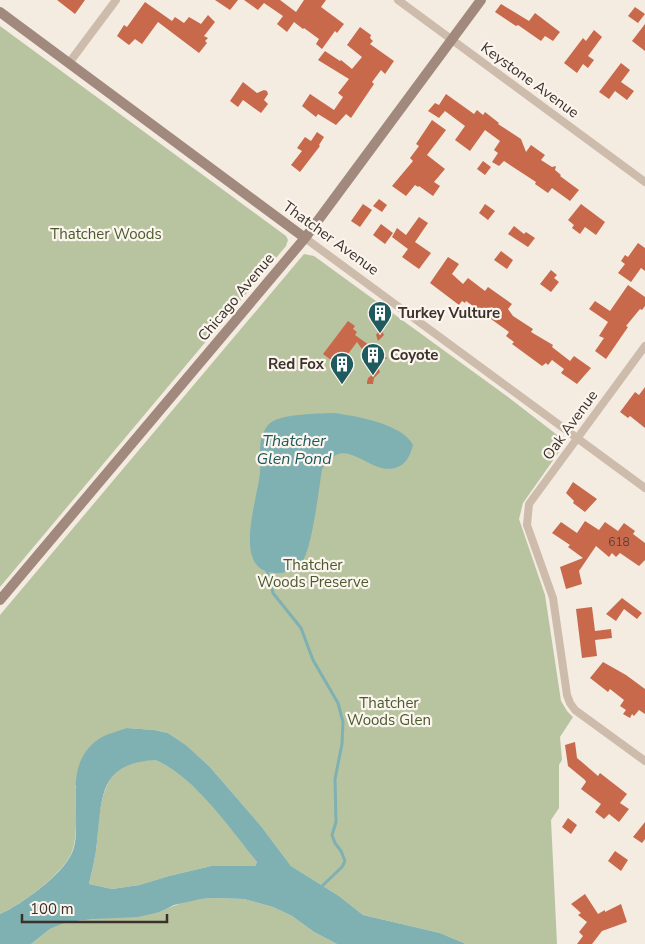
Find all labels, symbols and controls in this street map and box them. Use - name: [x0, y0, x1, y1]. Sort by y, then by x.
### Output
- street label: Keystone Avenue: [477, 38, 583, 122]
- street label: Thatcher Avenue: [279, 196, 383, 280]
- park label: Thatcher Woods: [50, 224, 162, 244]
- street label: Chicago Avenue: [193, 249, 279, 345]
- building icon: Turkey Vulture: [367, 300, 393, 334]
- place label: Turkey Vulture: [398, 303, 500, 323]
- building icon: Coyote: [360, 342, 386, 376]
- place label: Coyote: [390, 345, 438, 365]
- building icon: Red Fox: [329, 351, 355, 385]
- place label: Red Fox: [268, 354, 325, 374]
- street label: Oak Avenue: [538, 386, 602, 464]
- water label: Thatcher Glen Pond: [256, 430, 332, 470]
- house number: 618: [608, 534, 630, 550]
- park label: Thatcher Woods Preserve: [257, 555, 369, 592]
- park label: Thatcher Woods Glen: [347, 693, 431, 730]
- scale bar: [22, 892, 168, 924]
- text: 100 m: [30, 899, 74, 919]

